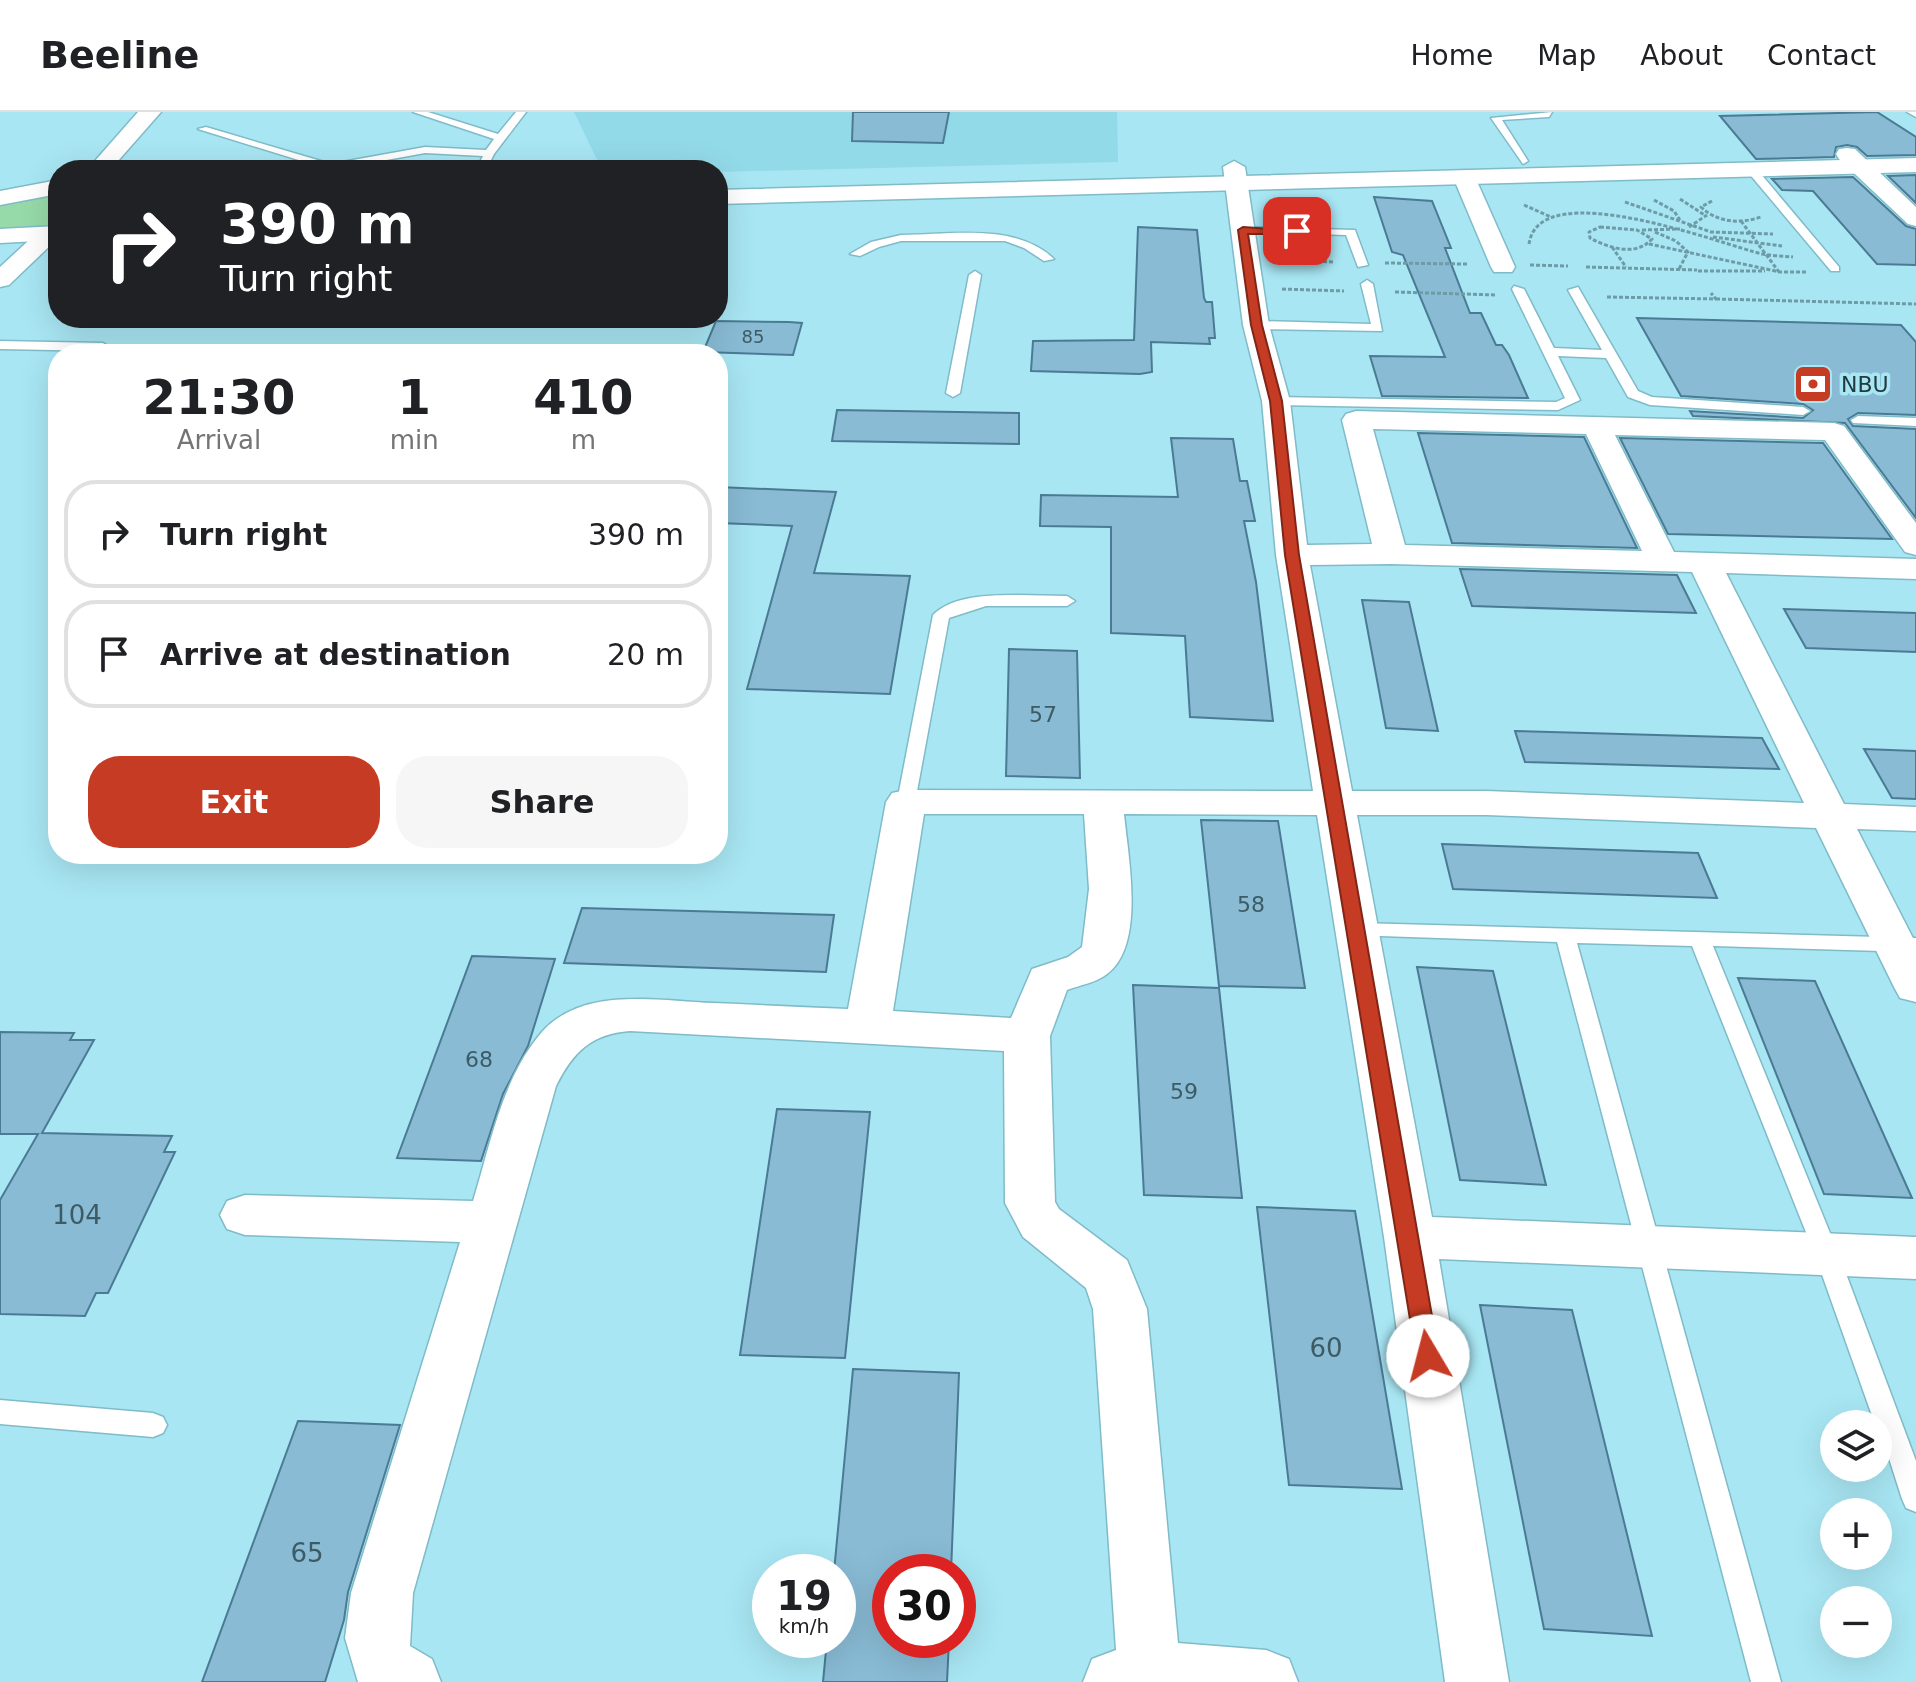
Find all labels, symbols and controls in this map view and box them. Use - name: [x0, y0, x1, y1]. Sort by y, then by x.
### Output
- text: Beeline: [40, 33, 199, 77]
- text: Home: [1410, 39, 1493, 72]
- text: Map: [1537, 39, 1596, 72]
- text: About: [1640, 39, 1723, 72]
- text: Contact: [1767, 39, 1876, 72]
- text: 390 m: [220, 191, 415, 256]
- icon: right: [88, 192, 192, 296]
- pin: [1263, 197, 1331, 265]
- icon: arrive: [1275, 209, 1319, 253]
- text: Turn right: [220, 258, 392, 299]
- house number: 85: [742, 326, 764, 347]
- bank icon: NBU: [1792, 363, 1834, 405]
- text: 21:30: [142, 369, 295, 425]
- text: 1: [398, 369, 431, 425]
- text: 410: [533, 369, 633, 425]
- place label: NBU: [1841, 372, 1889, 397]
- text: Arrival: [177, 425, 261, 455]
- text: min: [390, 425, 439, 455]
- text: m: [571, 425, 596, 455]
- icon: right: [92, 512, 136, 556]
- text: Turn right: [160, 517, 327, 552]
- text: 390 m: [588, 517, 684, 552]
- icon: arrive: [92, 632, 136, 676]
- text: Arrive at destination: [160, 637, 511, 672]
- text: 20 m: [607, 637, 684, 672]
- house number: 57: [1029, 702, 1057, 727]
- button: Exit: [88, 756, 380, 848]
- button: Share: [396, 756, 688, 848]
- house number: 58: [1237, 892, 1265, 917]
- house number: 68: [465, 1047, 493, 1072]
- house number: 59: [1170, 1079, 1198, 1104]
- house number: 104: [52, 1200, 102, 1230]
- position arrow: [1386, 1314, 1470, 1398]
- house number: 60: [1309, 1333, 1343, 1363]
- map controls: [1820, 1410, 1892, 1658]
- button: layers: [1820, 1410, 1892, 1482]
- button: +: [1820, 1498, 1892, 1570]
- house number: 65: [290, 1538, 324, 1568]
- speed limit sign: 30: [872, 1554, 976, 1658]
- text: 19: [776, 1573, 832, 1619]
- button: −: [1820, 1586, 1892, 1658]
- text: km/h: [779, 1614, 829, 1638]

